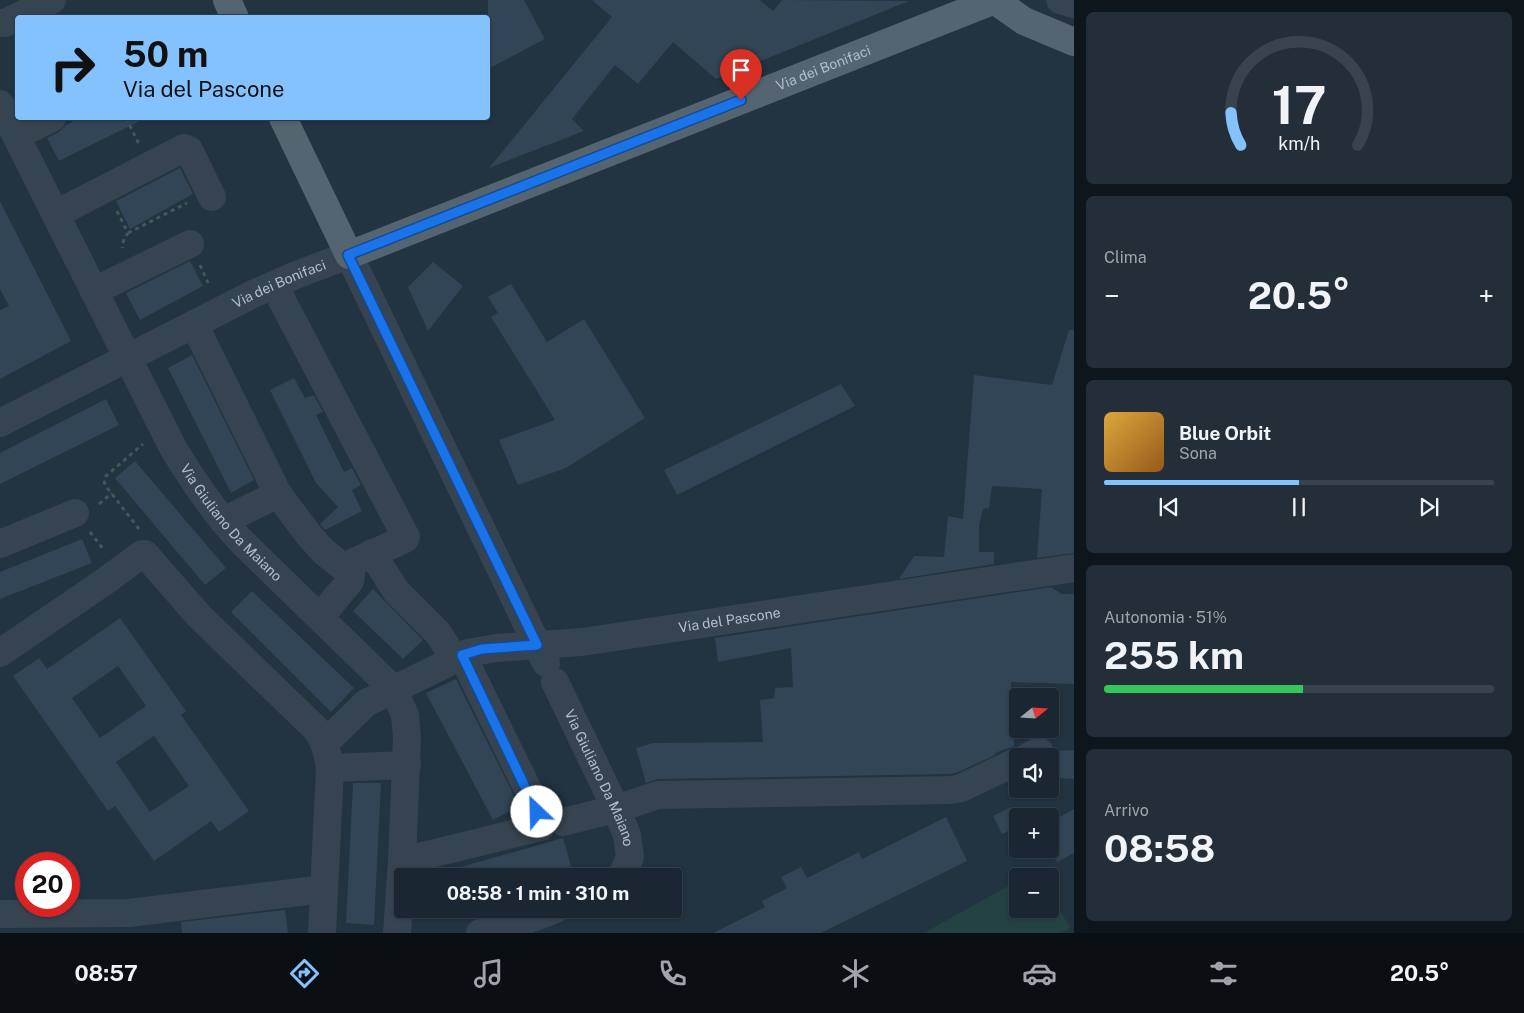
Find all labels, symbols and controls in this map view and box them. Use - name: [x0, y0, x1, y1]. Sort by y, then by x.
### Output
- text: 50 m: [123, 34, 208, 75]
- icon: right: [40, 35, 105, 100]
- street label: Via dei Bonifaci: [774, 42, 873, 94]
- pin: [720, 49, 762, 100]
- icon: arrive: [727, 56, 755, 84]
- text: 17: [1272, 75, 1326, 136]
- text: Via del Pascone: [123, 76, 285, 102]
- text: km/h: [1278, 133, 1320, 154]
- text: Clima: [1104, 248, 1147, 267]
- street label: Via dei Bonifaci: [230, 257, 328, 311]
- text: 20.5°: [1248, 273, 1350, 318]
- text: −: [1104, 279, 1120, 312]
- text: +: [1478, 279, 1494, 312]
- text: Blue Orbit: [1179, 422, 1271, 444]
- text: Sona: [1179, 444, 1217, 463]
- street label: Via Giuliano Da Maiano: [177, 461, 285, 584]
- icon: previous: [1155, 493, 1183, 521]
- icon: pause: [1285, 493, 1313, 521]
- icon: next: [1415, 493, 1443, 521]
- street label: Via del Pascone: [677, 604, 782, 635]
- text: Autonomia · 51%: [1104, 608, 1227, 627]
- text: 255 km: [1104, 633, 1244, 678]
- north arrow: [1009, 688, 1059, 738]
- map controls: [1009, 688, 1059, 918]
- street label: Via Giuliano Da Maiano: [561, 707, 636, 847]
- button: sound: [1009, 748, 1059, 798]
- position arrow: [510, 785, 562, 837]
- text: Arrivo: [1104, 801, 1149, 820]
- button: +: [1009, 808, 1059, 858]
- text: 08:58: [1104, 826, 1215, 871]
- speed limit sign: 20: [15, 852, 80, 917]
- button: −: [1009, 868, 1059, 918]
- text: 08:58 · 1 min · 310 m: [447, 882, 629, 904]
- icon: directions: [287, 956, 322, 991]
- icon: music: [471, 956, 506, 991]
- icon: phone: [655, 956, 690, 991]
- icon: climate: [838, 956, 873, 991]
- icon: car: [1022, 956, 1057, 991]
- icon: filters: [1206, 956, 1241, 991]
- text: 08:57: [74, 960, 138, 986]
- text: 20.5°: [1390, 960, 1449, 986]

